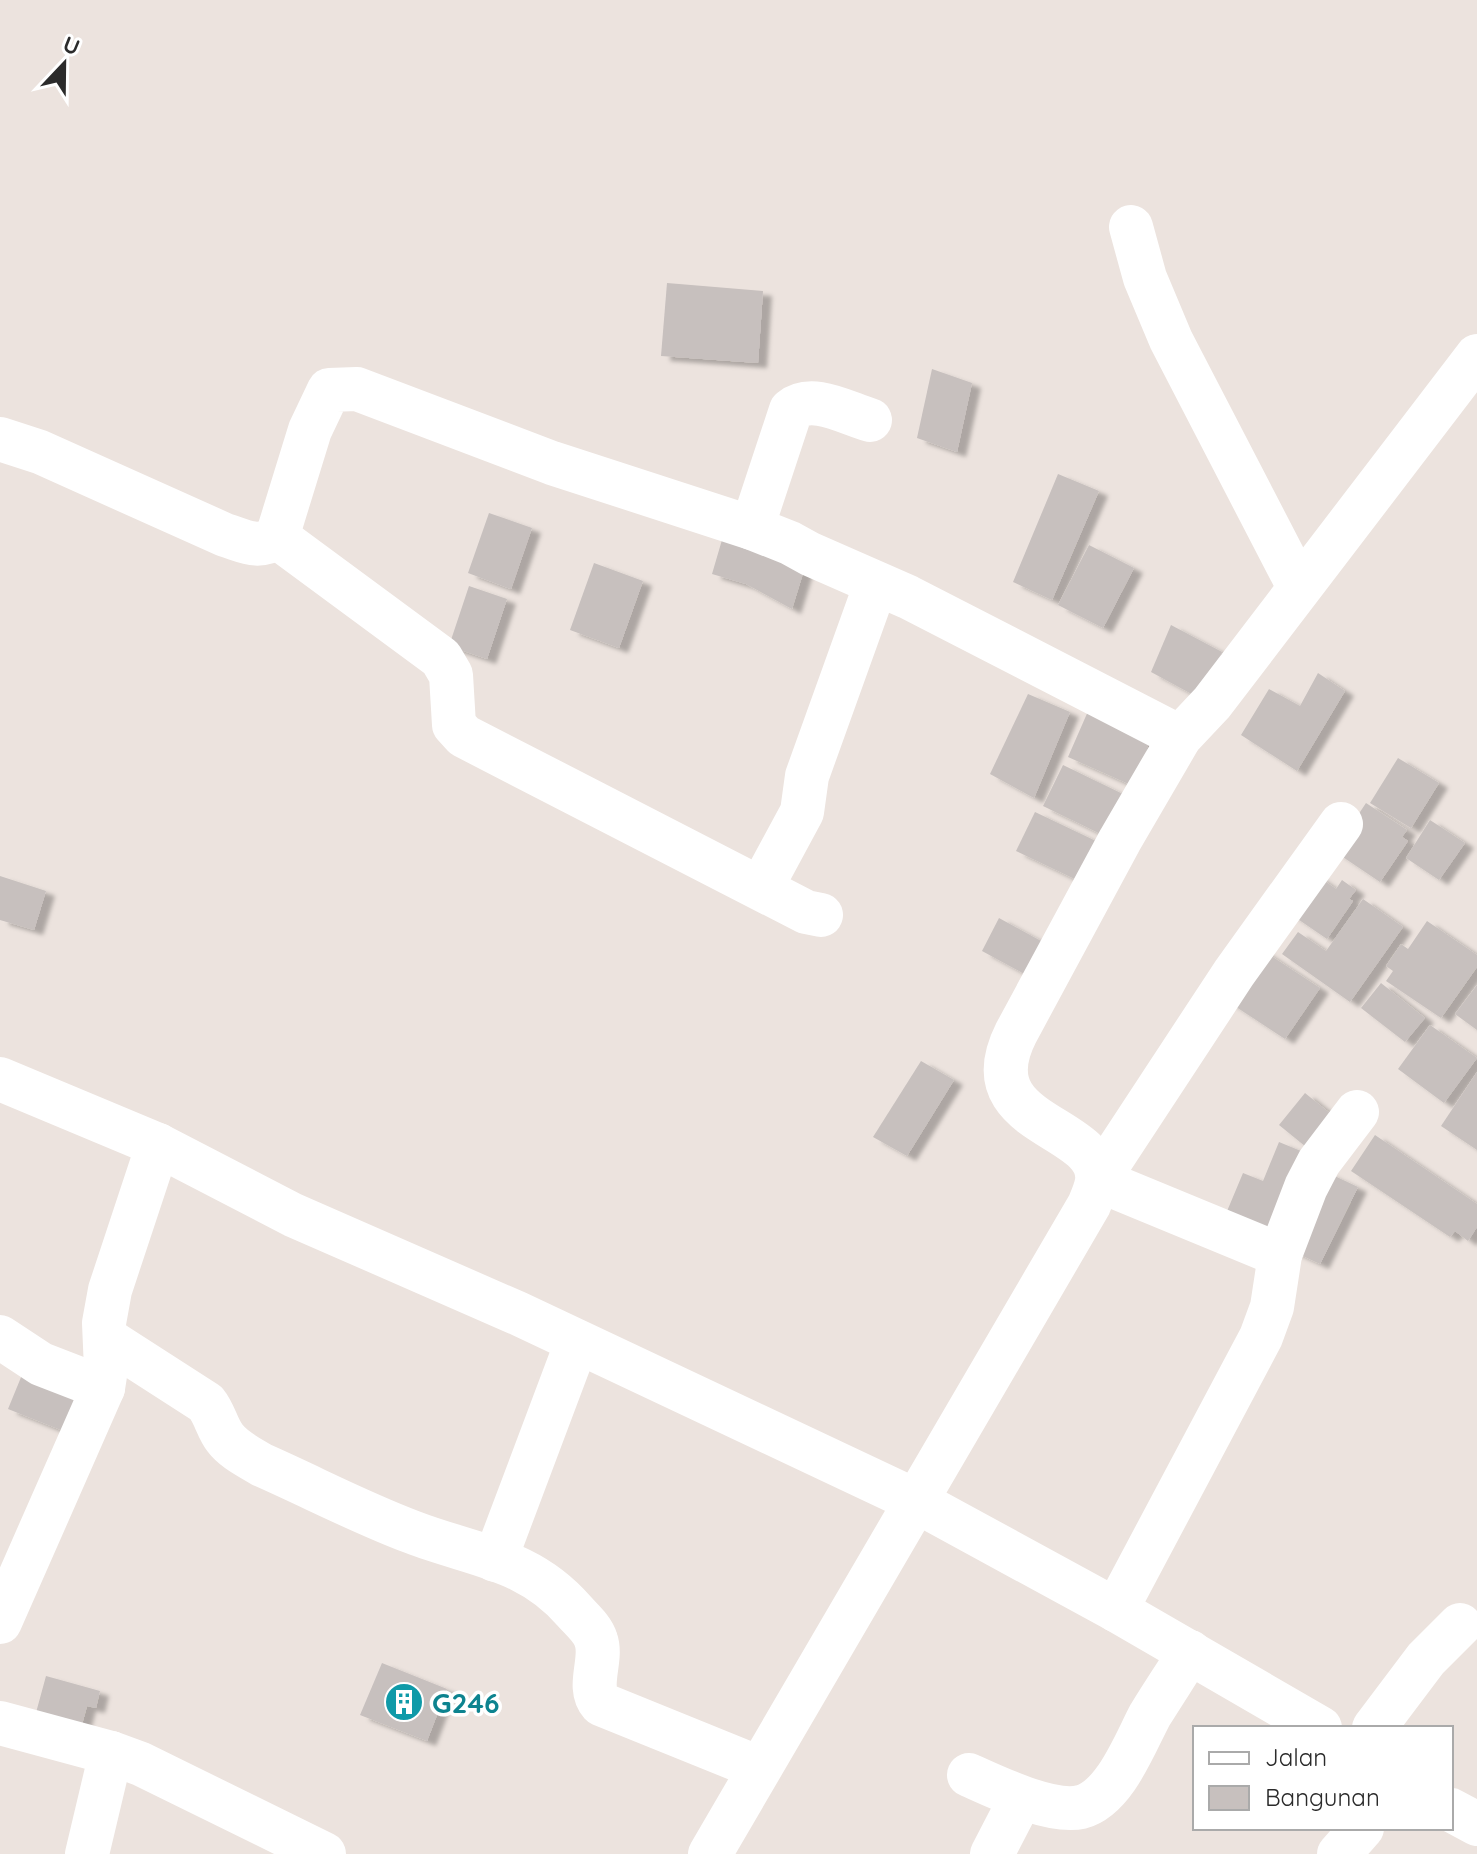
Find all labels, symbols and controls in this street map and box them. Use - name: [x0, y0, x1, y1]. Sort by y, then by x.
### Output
- north arrow: [24, 24, 104, 104]
- text: U: [59, 30, 84, 61]
- building icon: G246: [383, 1681, 425, 1723]
- place label: G246: [432, 1685, 499, 1720]
- legend: [1193, 1726, 1453, 1830]
- text: Jalan: [1265, 1742, 1327, 1772]
- text: Bangunan: [1265, 1782, 1380, 1812]

